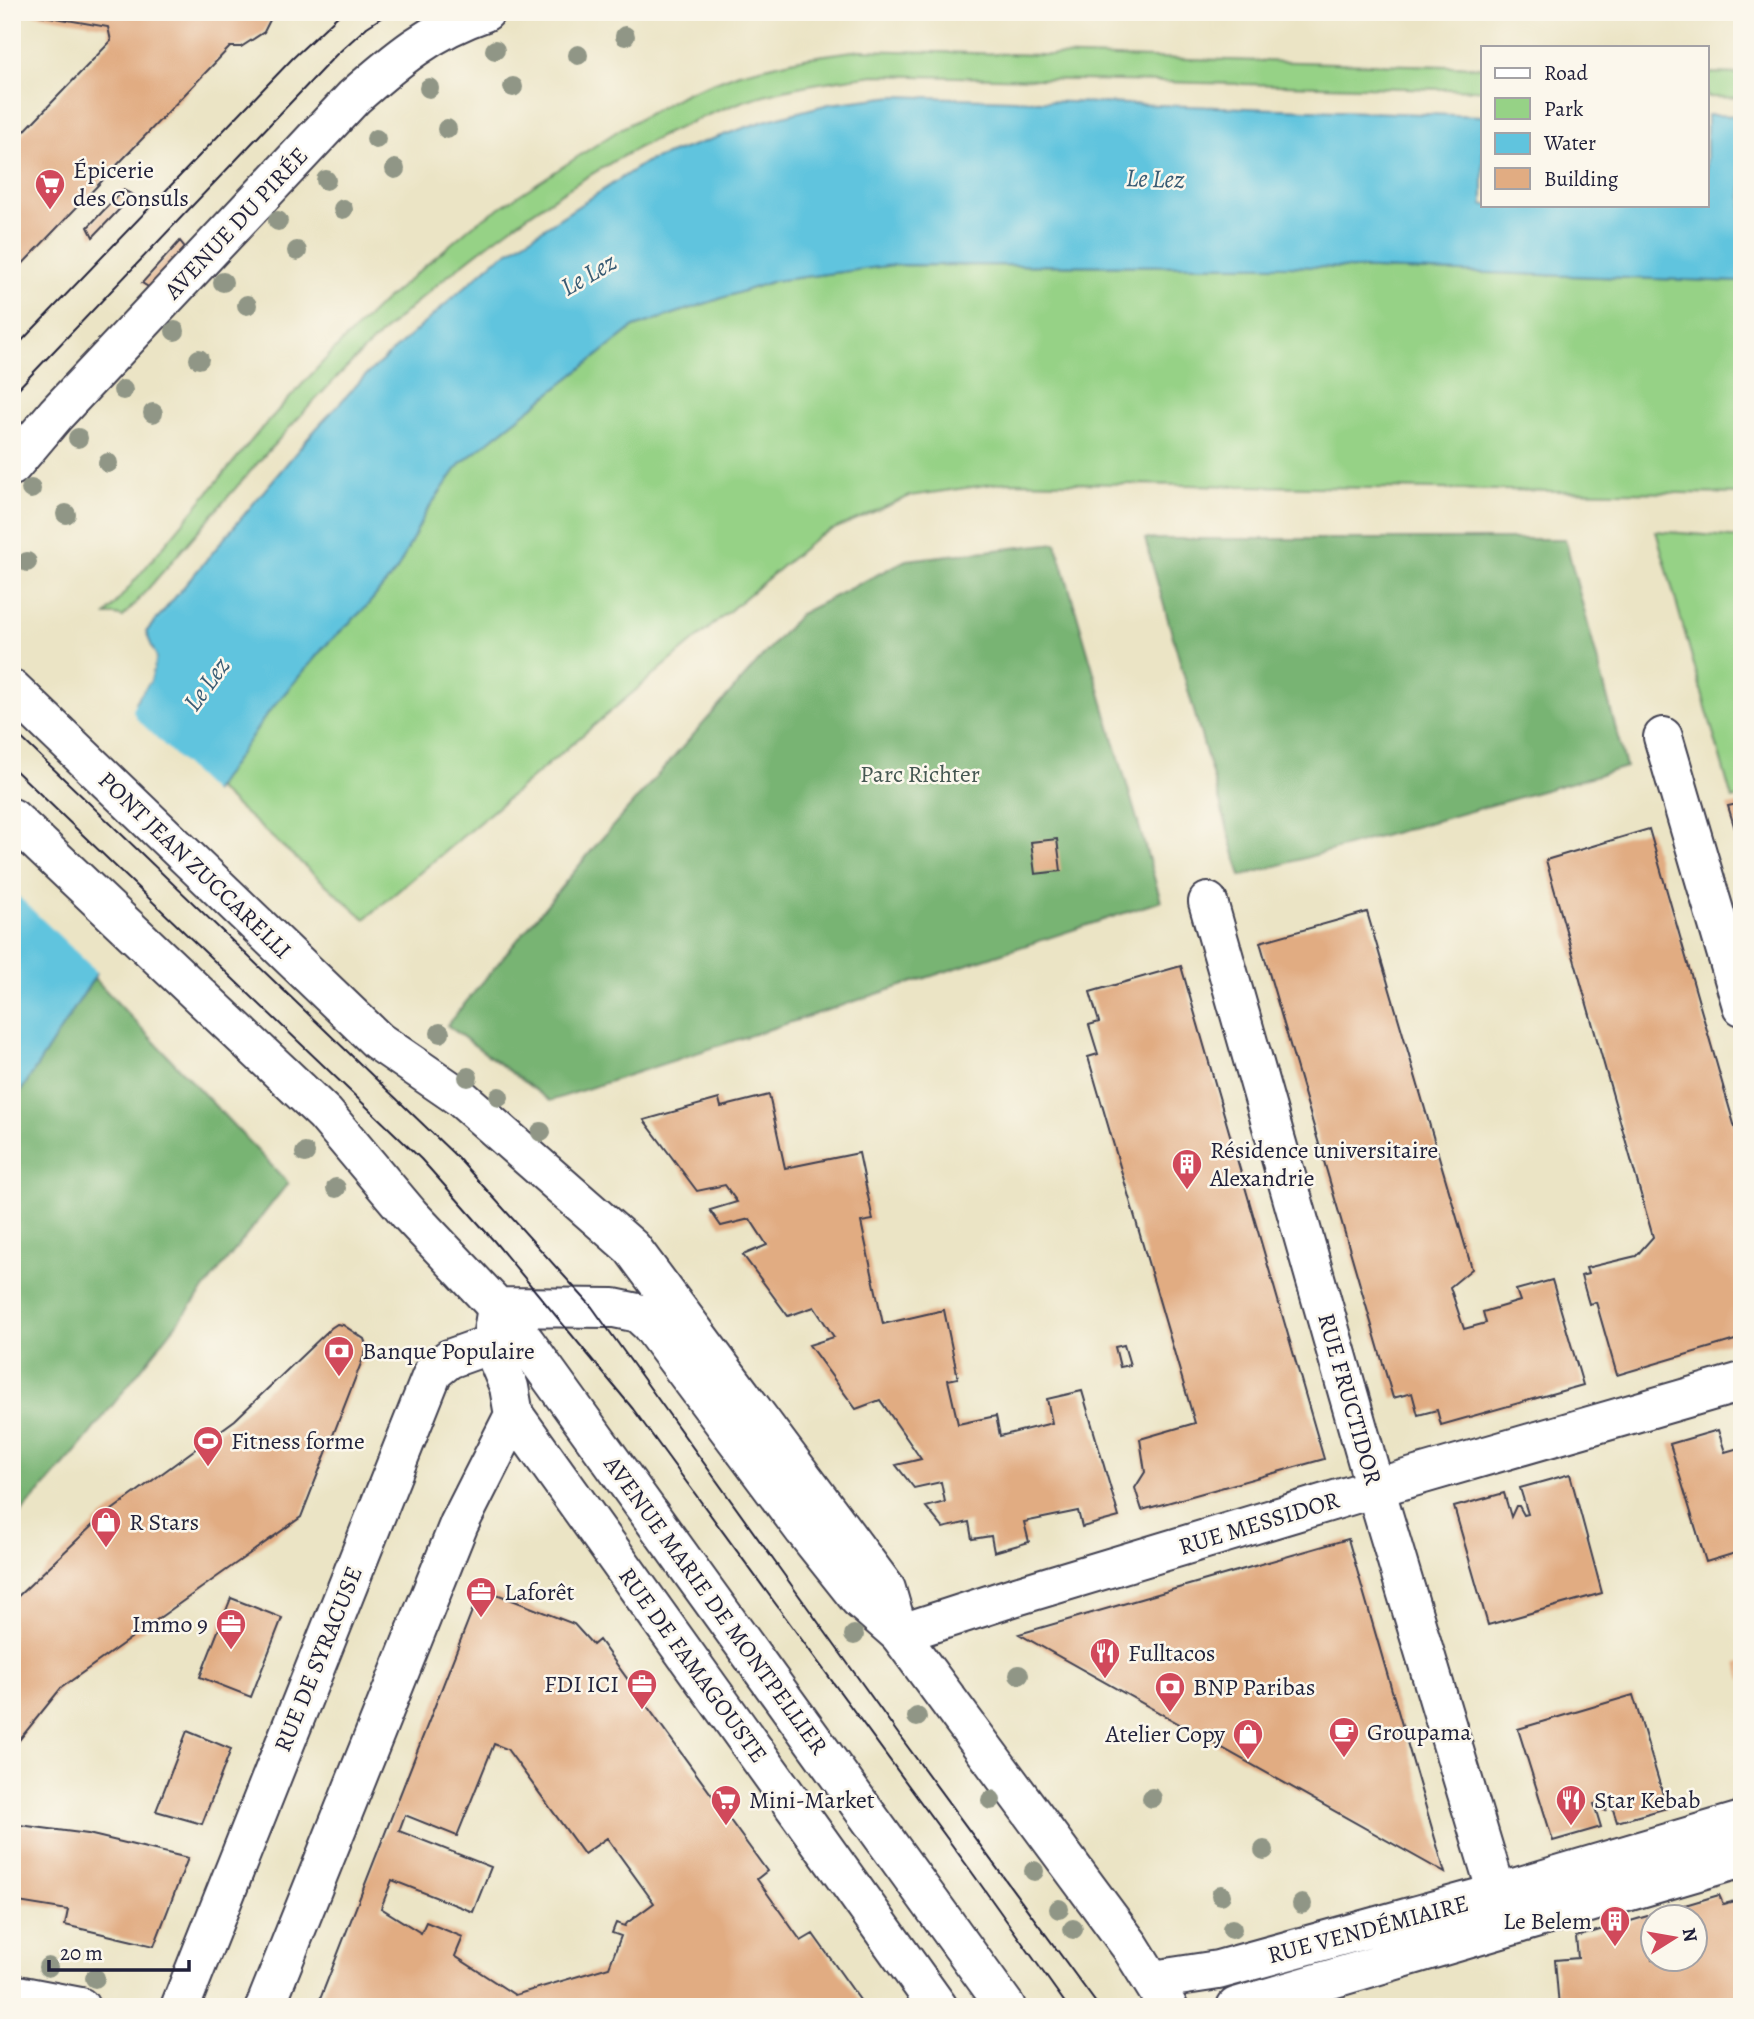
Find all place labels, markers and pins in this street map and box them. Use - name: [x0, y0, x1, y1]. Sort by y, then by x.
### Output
- place label: Épicerie des Consuls: [73, 154, 189, 214]
- supermarket icon: Épicerie des Consuls: [33, 167, 67, 211]
- place label: Résidence universitaire Alexandrie: [1209, 1134, 1438, 1194]
- building icon: Résidence universitaire Alexandrie: [1170, 1147, 1204, 1191]
- bank icon: Banque Populaire: [322, 1334, 356, 1378]
- place label: Banque Populaire: [362, 1335, 535, 1367]
- sports icon: Fitness forme: [191, 1424, 225, 1468]
- place label: Fitness forme: [231, 1425, 365, 1457]
- shop icon: R Stars: [89, 1505, 123, 1549]
- place label: R Stars: [129, 1506, 199, 1538]
- office icon: Laforêt: [464, 1575, 498, 1619]
- place label: Laforêt: [504, 1576, 574, 1608]
- office icon: Immo 9: [214, 1607, 248, 1651]
- place label: Immo 9: [132, 1608, 208, 1640]
- restaurant icon: Fulltacos: [1088, 1636, 1122, 1680]
- place label: Fulltacos: [1128, 1637, 1216, 1669]
- office icon: FDI ICI: [625, 1667, 659, 1711]
- place label: FDI ICI: [544, 1668, 619, 1700]
- bank icon: BNP Paribas: [1153, 1670, 1187, 1714]
- place label: BNP Paribas: [1193, 1671, 1315, 1703]
- cafe icon: Groupama: [1327, 1715, 1361, 1759]
- place label: Groupama: [1367, 1716, 1472, 1748]
- shop icon: Atelier Copy: [1231, 1717, 1265, 1761]
- place label: Atelier Copy: [1105, 1718, 1225, 1750]
- supermarket icon: Mini-Market: [709, 1783, 743, 1827]
- restaurant icon: Star Kebab: [1554, 1783, 1588, 1827]
- place label: Mini-Market: [749, 1784, 875, 1816]
- place label: Star Kebab: [1594, 1784, 1700, 1816]
- building icon: Le Belem: [1598, 1904, 1632, 1948]
- place label: Le Belem: [1503, 1905, 1592, 1937]

